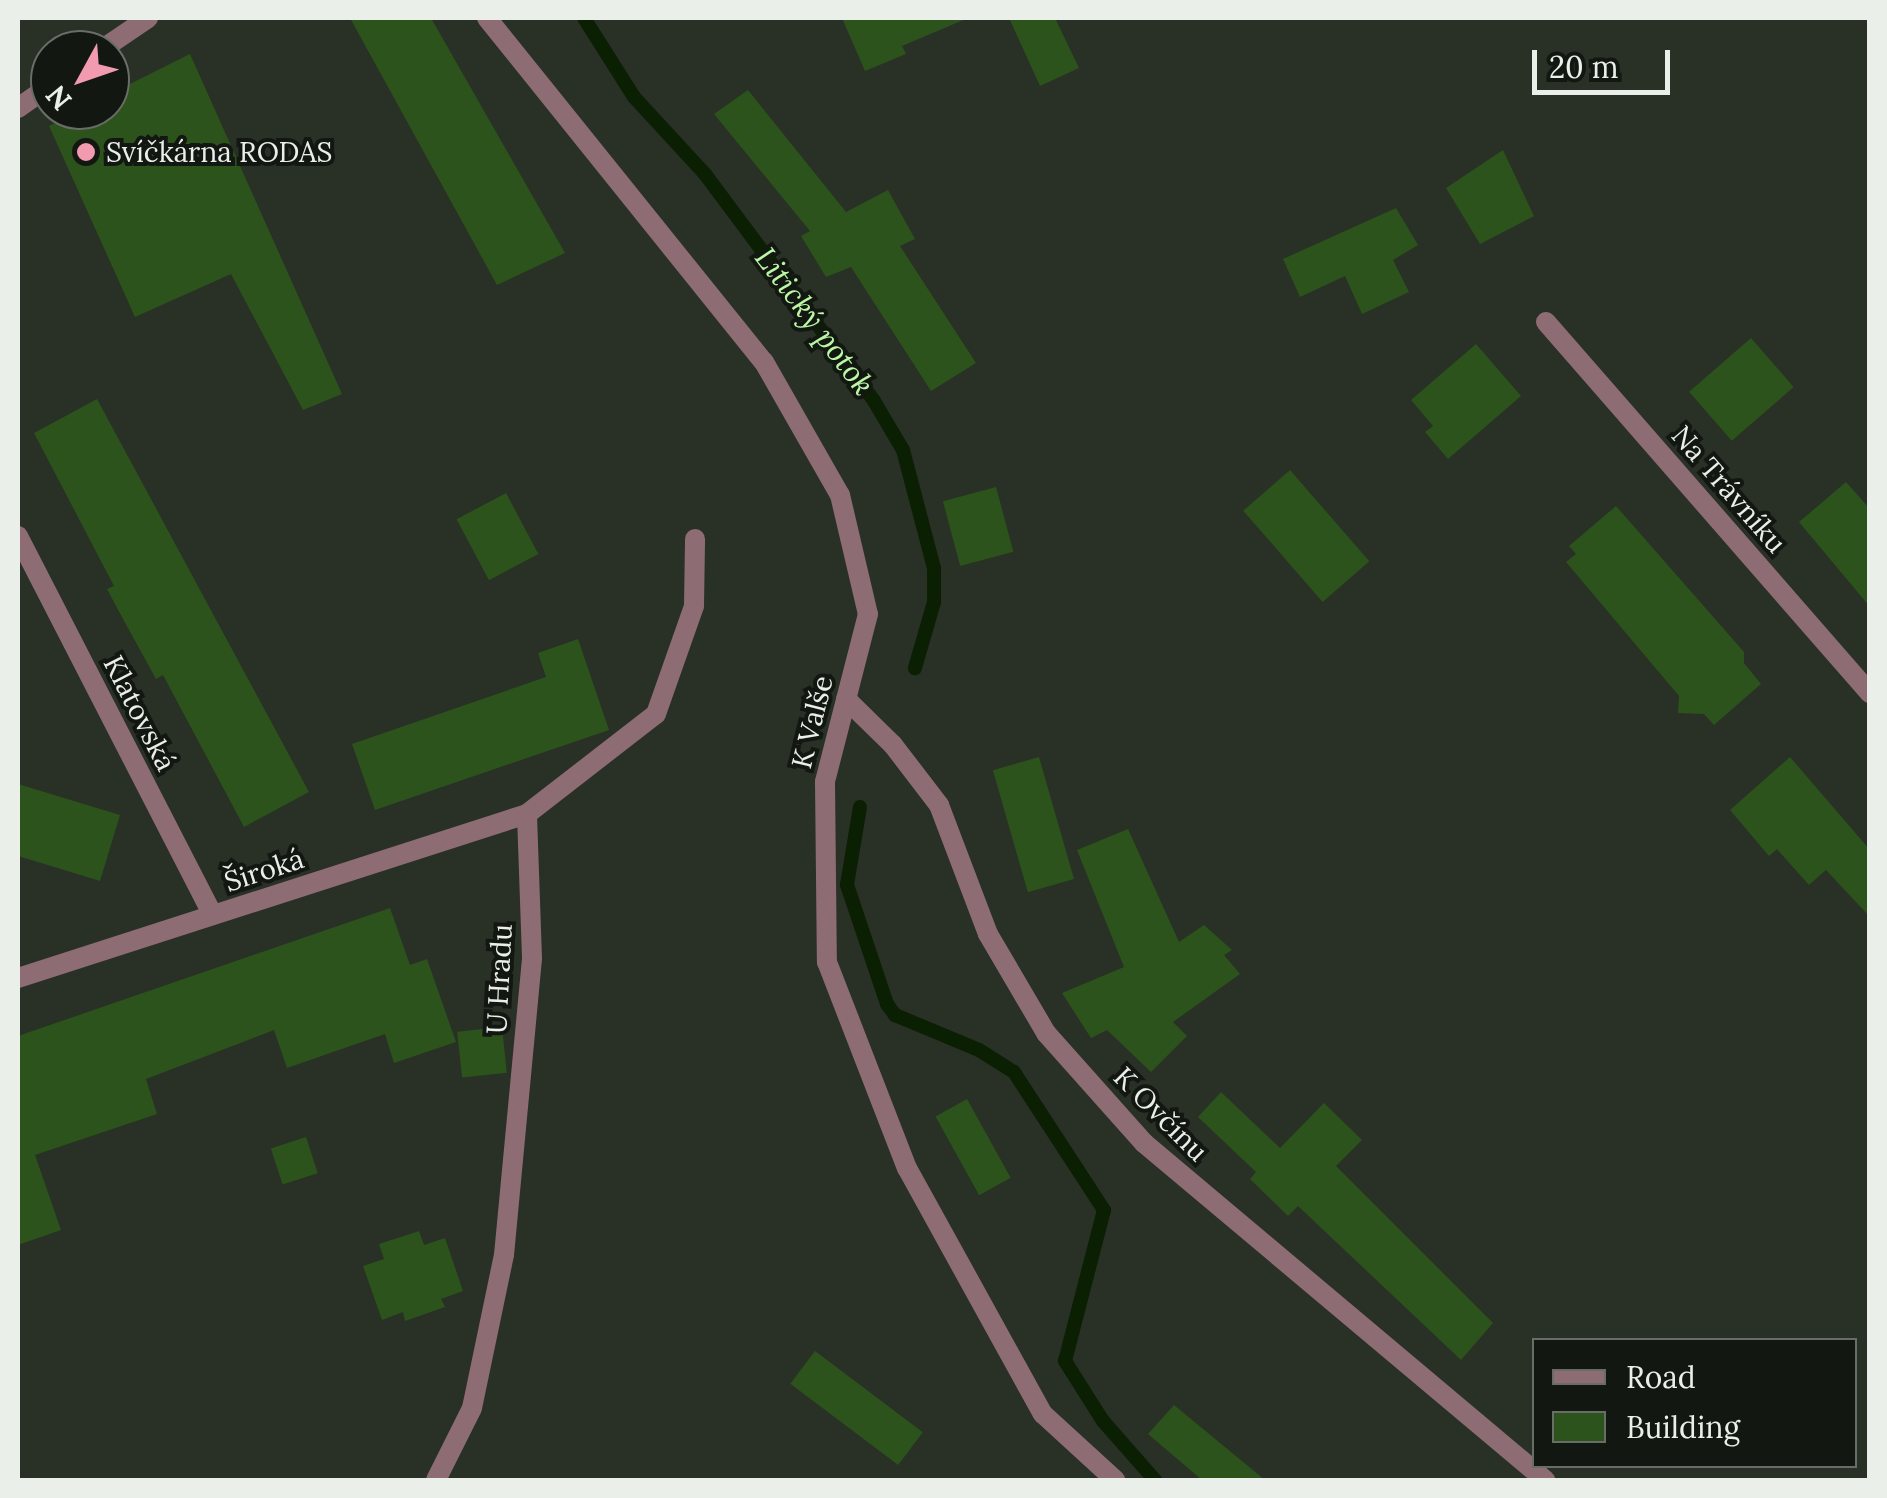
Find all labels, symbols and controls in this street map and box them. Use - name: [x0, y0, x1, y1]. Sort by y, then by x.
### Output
- north arrow: [30, 30, 130, 130]
- scale bar: [1537, 30, 1674, 92]
- text: 20 m: [1549, 48, 1618, 86]
- text: N: [38, 78, 79, 118]
- place label: Svíčkárna RODAS: [106, 135, 332, 169]
- marker: Svíčkárna RODAS: [75, 141, 97, 163]
- water label: Litický potok: [748, 240, 882, 402]
- street label: Na Trávníku: [1665, 419, 1793, 559]
- street label: Klatovská: [97, 650, 183, 776]
- street label: K Valše: [784, 672, 840, 772]
- street label: Široká: [220, 841, 308, 899]
- street label: U Hradu: [479, 923, 519, 1035]
- street label: K Ovčínu: [1107, 1060, 1215, 1168]
- legend: [1532, 1338, 1857, 1468]
- text: Road: [1626, 1358, 1696, 1396]
- text: Building: [1626, 1408, 1740, 1446]

